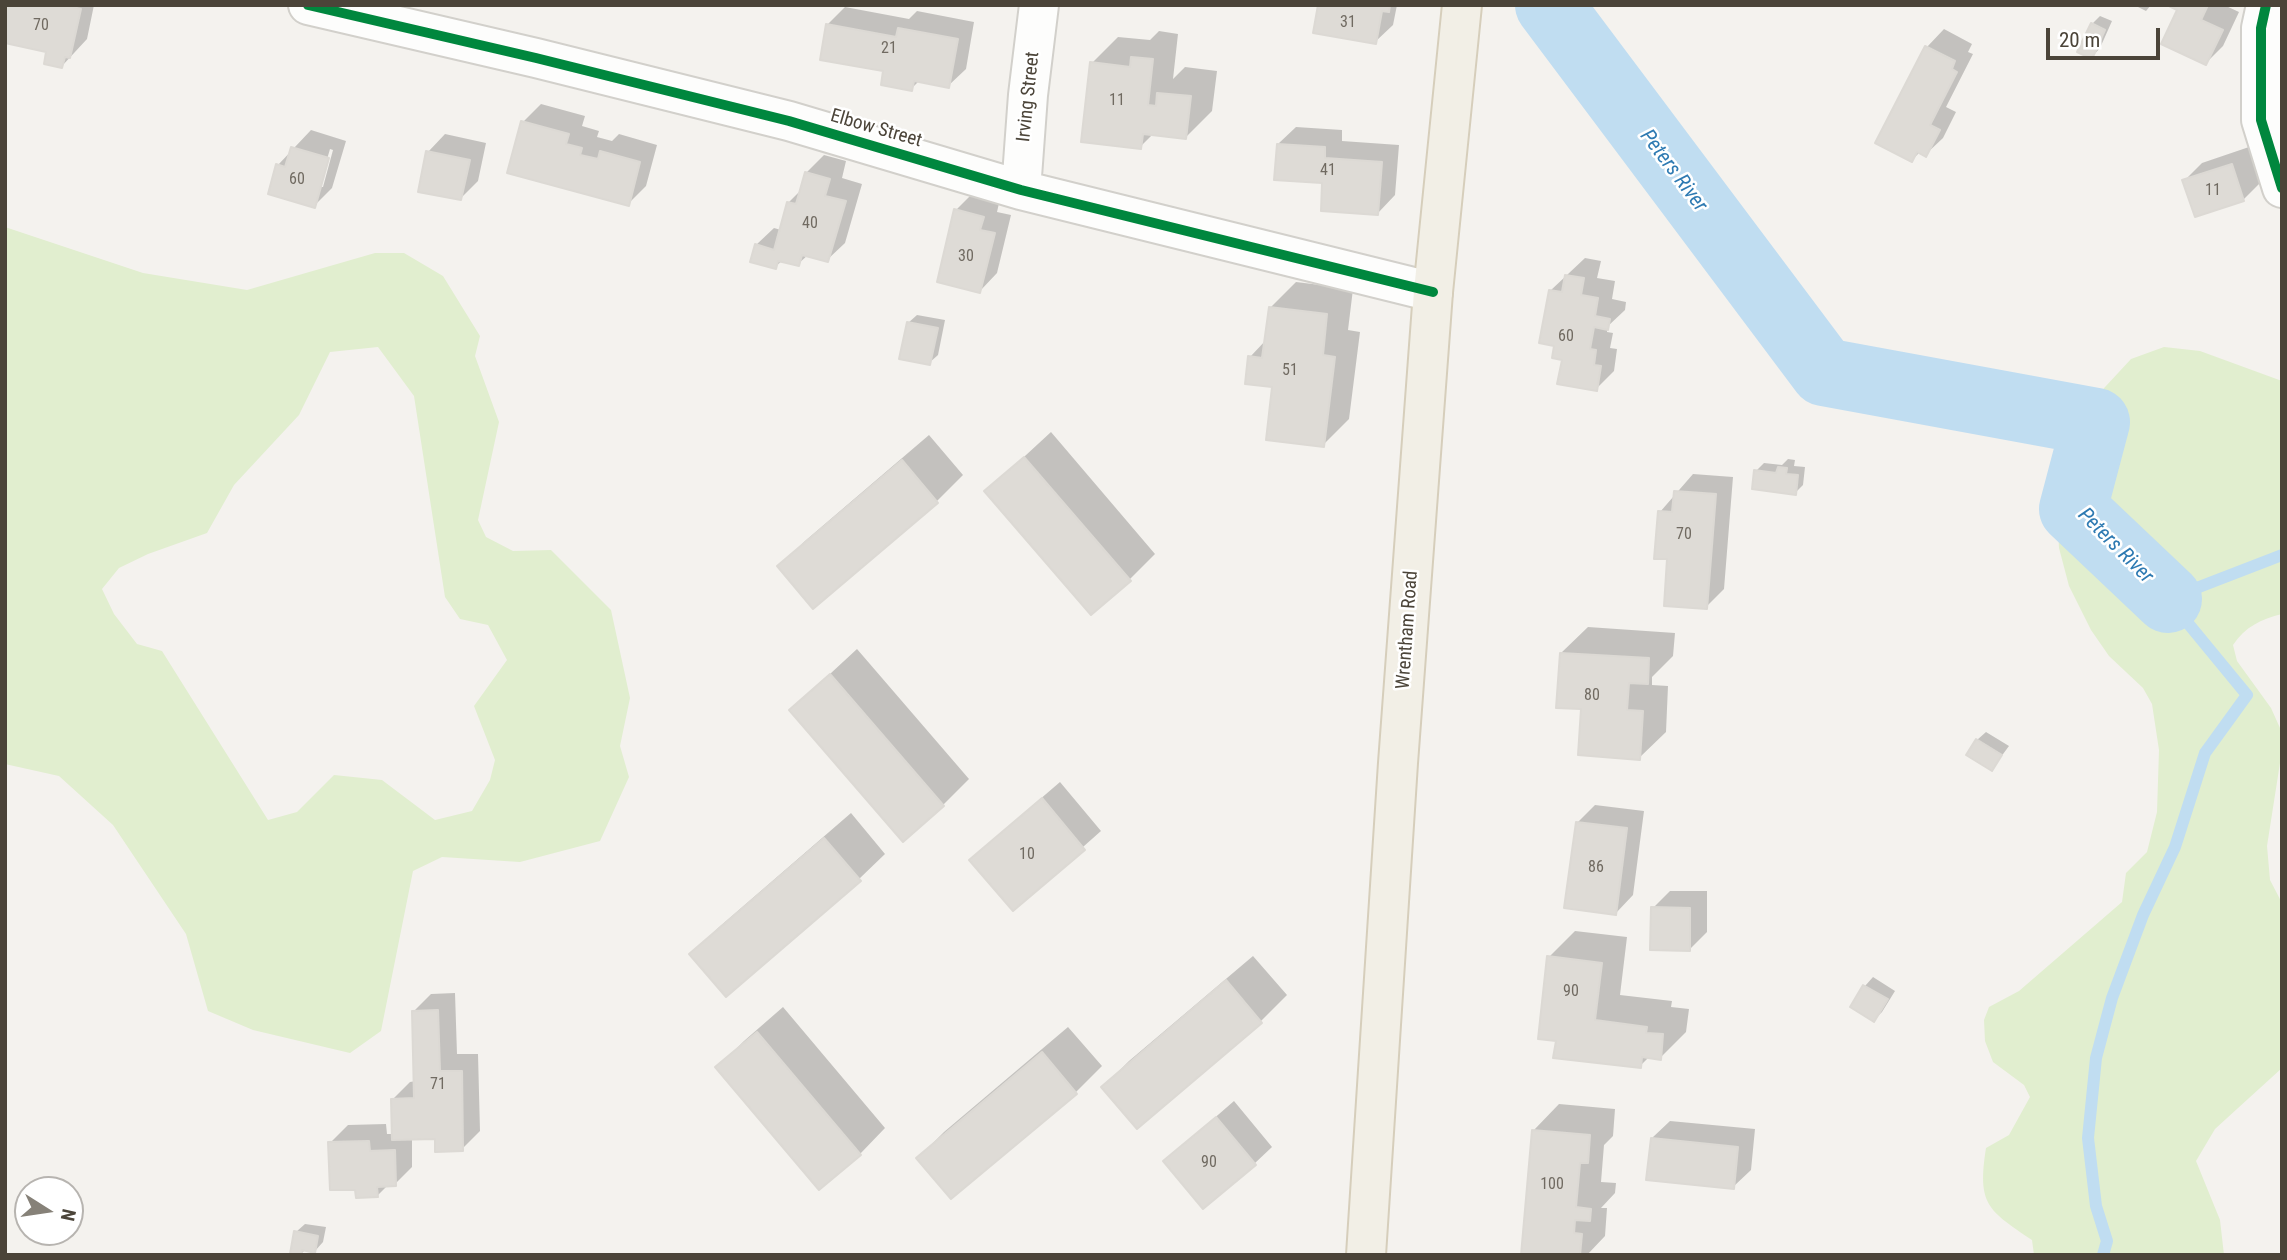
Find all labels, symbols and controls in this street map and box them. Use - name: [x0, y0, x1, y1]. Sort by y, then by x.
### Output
- house number: 31: [1340, 13, 1356, 33]
- scale bar: [2049, 14, 2163, 58]
- house number: 70: [33, 16, 49, 36]
- text: 20 m: [2059, 28, 2100, 52]
- house number: 21: [881, 39, 897, 59]
- street label: Irving Street: [1013, 51, 1045, 143]
- house number: 11: [1109, 91, 1125, 111]
- street label: Elbow Street: [828, 105, 924, 153]
- water label: Peters River: [1634, 125, 1712, 217]
- house number: 41: [1320, 161, 1336, 181]
- house number: 60: [289, 170, 305, 190]
- house number: 11: [2205, 181, 2221, 201]
- house number: 40: [802, 214, 818, 234]
- house number: 30: [958, 247, 974, 267]
- house number: 60: [1558, 327, 1574, 347]
- house number: 51: [1282, 361, 1298, 381]
- water label: Peters River: [2072, 503, 2158, 589]
- house number: 70: [1676, 525, 1692, 545]
- street label: Wrentham Road: [1392, 570, 1424, 690]
- house number: 80: [1584, 686, 1600, 706]
- house number: 10: [1019, 845, 1035, 865]
- house number: 86: [1588, 858, 1604, 878]
- house number: 90: [1563, 982, 1579, 1002]
- house number: 71: [430, 1075, 446, 1095]
- house number: 90: [1201, 1153, 1217, 1173]
- house number: 100: [1540, 1175, 1564, 1195]
- north arrow: [14, 1176, 84, 1246]
- text: N: [56, 1207, 81, 1223]

